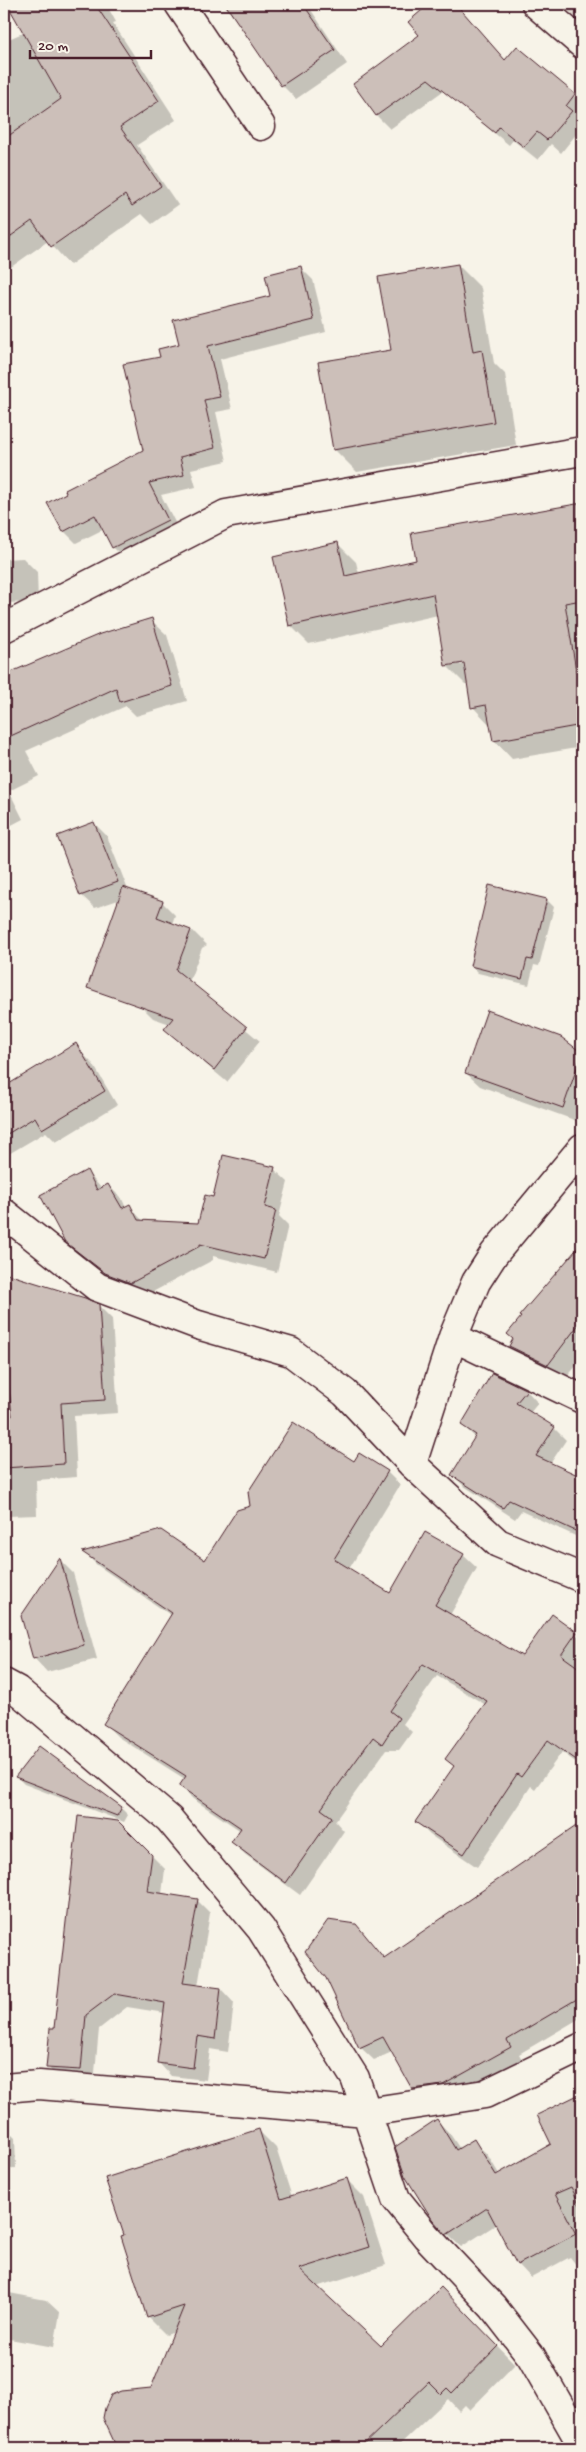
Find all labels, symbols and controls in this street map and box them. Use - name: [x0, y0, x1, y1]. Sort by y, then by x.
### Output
- scale bar: [30, 28, 151, 60]
- text: 20 m: [38, 38, 68, 56]

